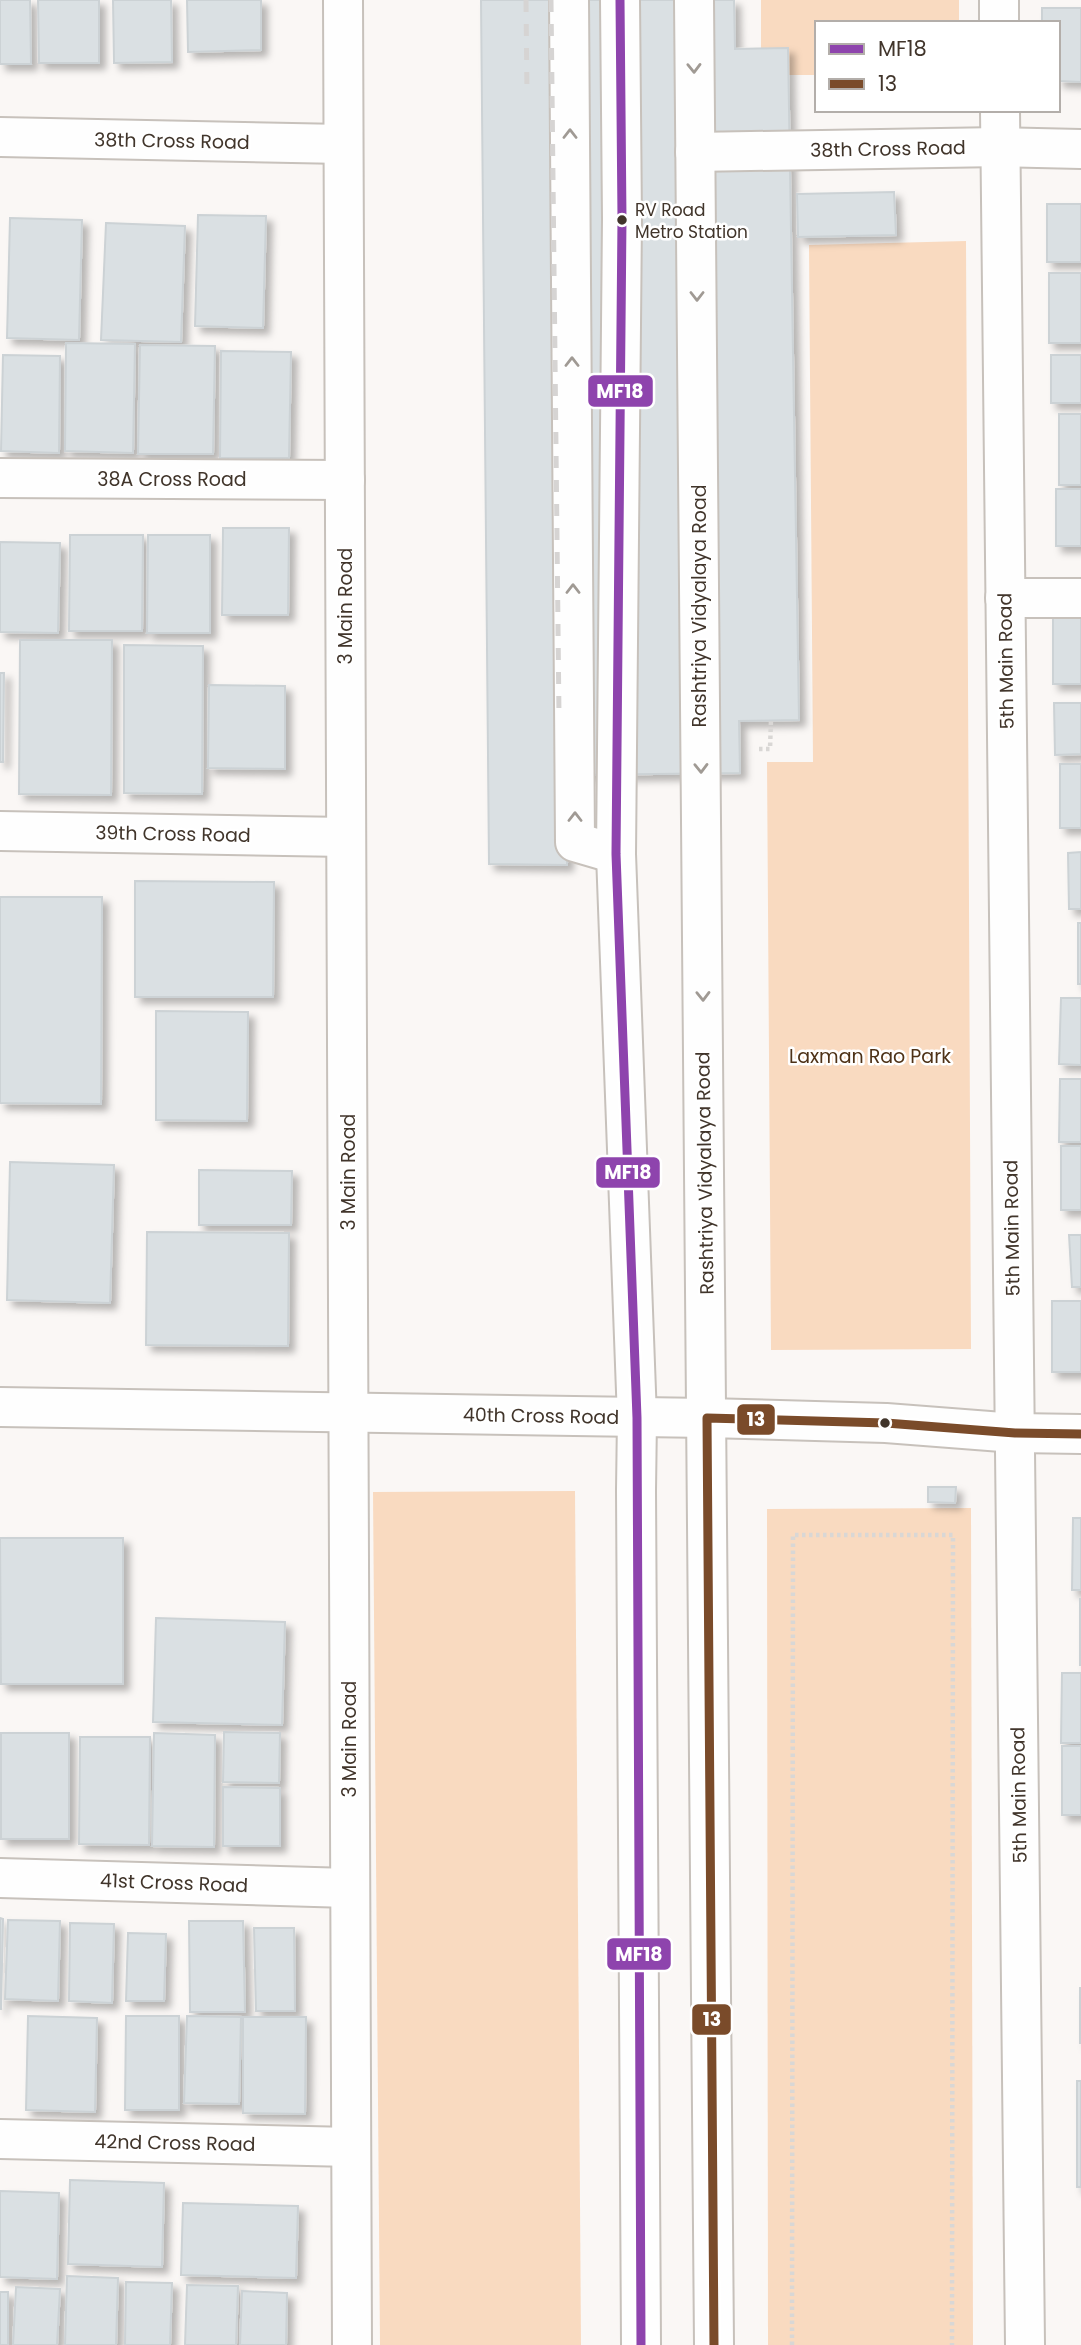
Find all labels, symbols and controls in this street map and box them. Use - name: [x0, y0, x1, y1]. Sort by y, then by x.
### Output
- legend: [815, 21, 1060, 112]
- text: MF18: [878, 34, 927, 63]
- one-way arrow: [687, 63, 702, 74]
- text: 13: [878, 69, 897, 98]
- street label: 38th Cross Road: [94, 126, 250, 156]
- one-way arrow: [562, 129, 578, 139]
- street label: 38th Cross Road: [810, 134, 966, 164]
- place label: RV Road Metro Station: [635, 198, 748, 244]
- marker: RV Road Metro Station: [615, 213, 629, 227]
- one-way arrow: [689, 291, 705, 301]
- one-way arrow: [564, 356, 579, 367]
- line badge: MF18: [587, 374, 654, 408]
- text: MF18: [596, 378, 644, 405]
- street label: 38A Cross Road: [97, 466, 247, 493]
- street label: Rashtriya Vidyalaya Road: [686, 484, 713, 728]
- street label: 3 Main Road: [332, 548, 359, 664]
- one-way arrow: [565, 584, 581, 594]
- street label: 5th Main Road: [991, 592, 1021, 730]
- one-way arrow: [693, 763, 708, 774]
- one-way arrow: [567, 811, 582, 822]
- street label: 39th Cross Road: [95, 819, 251, 849]
- one-way arrow: [695, 991, 711, 1001]
- park label: Laxman Rao Park: [789, 1043, 951, 1070]
- street label: Rashtriya Vidyalaya Road: [689, 1051, 721, 1295]
- street label: 3 Main Road: [335, 1114, 362, 1230]
- line badge: MF18: [595, 1156, 661, 1189]
- text: MF18: [604, 1159, 652, 1186]
- street label: 5th Main Road: [997, 1159, 1027, 1297]
- street label: 40th Cross Road: [463, 1401, 619, 1431]
- line badge: 13: [736, 1403, 776, 1436]
- text: 13: [747, 1406, 765, 1433]
- unlabelled marker: [878, 1416, 892, 1430]
- street label: 3 Main Road: [336, 1681, 363, 1797]
- street label: 5th Main Road: [1004, 1726, 1034, 1864]
- street label: 41st Cross Road: [99, 1867, 249, 1899]
- line badge: MF18: [606, 1937, 672, 1971]
- text: MF18: [615, 1941, 663, 1968]
- line badge: 13: [691, 2003, 732, 2036]
- text: 13: [703, 2006, 721, 2033]
- street label: 42nd Cross Road: [94, 2128, 256, 2158]

